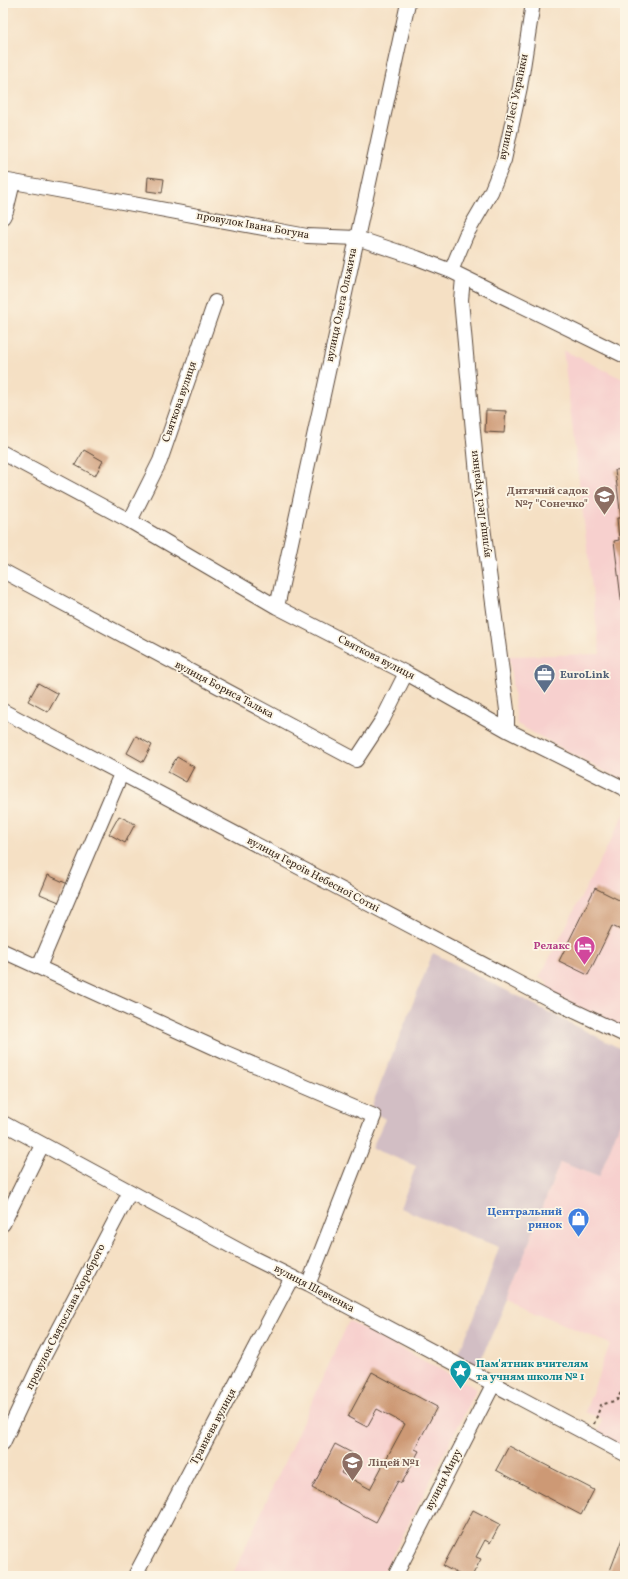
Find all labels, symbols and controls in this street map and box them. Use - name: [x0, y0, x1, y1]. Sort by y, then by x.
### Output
- street label: вулиця Лесі Українки: [495, 52, 533, 161]
- street label: провулок Івана Богуна: [196, 209, 311, 243]
- street label: вулиця Олега Ольжича: [323, 246, 362, 363]
- street label: Святкова вулиця: [159, 359, 201, 444]
- street label: вулиця Лесі Українки: [467, 449, 495, 558]
- place label: Дитячий садок №7 "Сонечко": [507, 484, 588, 512]
- school or university icon: Дитячий садок №7 "Сонечко": [591, 484, 617, 517]
- street label: Святкова вулиця: [335, 632, 417, 684]
- street label: вулиця Бориса Талька: [172, 658, 277, 723]
- office icon: EuroLink: [531, 662, 557, 695]
- place label: EuroLink: [560, 668, 610, 683]
- street label: вулиця Героїв Небесної Сотні: [244, 834, 382, 916]
- hotel icon: Релакс: [572, 933, 598, 966]
- place label: Релакс: [534, 939, 570, 954]
- place label: Центральний ринок: [487, 1205, 562, 1233]
- shop icon: Центральний ринок: [565, 1205, 591, 1238]
- street label: провулок Святослава Хороброго: [23, 1241, 110, 1393]
- street label: вулиця Шевченка: [271, 1261, 357, 1317]
- place icon: Пам'ятник вчителям та учням школи № 1: [447, 1357, 473, 1390]
- place label: Пам'ятник вчителям та учням школи № 1: [476, 1357, 589, 1385]
- street label: Травнева вулиця: [188, 1386, 241, 1468]
- street label: вулиця Миру: [422, 1447, 466, 1513]
- school or university icon: Ліцей №1: [339, 1450, 365, 1483]
- place label: Ліцей №1: [368, 1456, 419, 1471]

